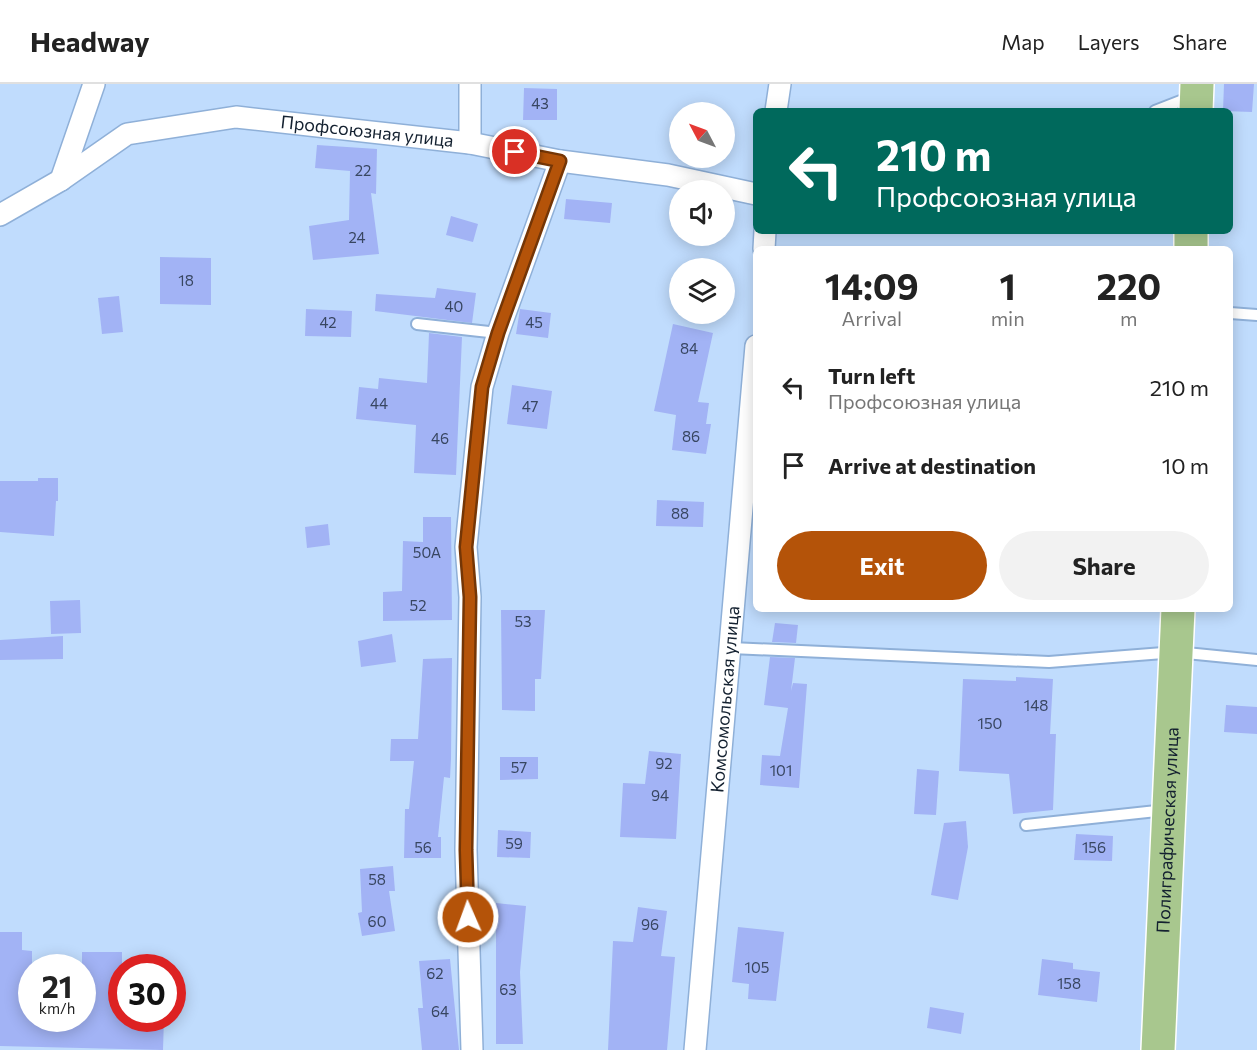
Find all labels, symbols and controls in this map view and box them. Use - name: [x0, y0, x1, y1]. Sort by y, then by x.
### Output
- text: Headway: [30, 24, 150, 58]
- text: Map: [1001, 29, 1045, 54]
- text: Layers: [1078, 29, 1140, 54]
- text: Share: [1173, 29, 1227, 54]
- house number: 43: [531, 94, 549, 112]
- north arrow: [669, 102, 735, 168]
- map controls: [669, 102, 735, 324]
- street label: Профсоюзная улица: [280, 110, 455, 151]
- pin: [489, 126, 540, 177]
- text: 210 m: [876, 128, 991, 180]
- icon: left: [777, 132, 855, 210]
- icon: arrive: [498, 135, 531, 168]
- house number: 22: [355, 161, 371, 179]
- button: sound: [669, 180, 735, 246]
- text: Профсоюзная улица: [876, 180, 1137, 213]
- house number: 24: [348, 228, 366, 246]
- button: layers: [669, 258, 735, 324]
- text: 14:09: [825, 263, 919, 307]
- text: 1: [1000, 263, 1016, 307]
- text: 220: [1097, 263, 1161, 307]
- house number: 18: [178, 271, 194, 289]
- house number: 40: [445, 297, 463, 315]
- text: Arrival: [842, 306, 902, 330]
- text: min: [991, 306, 1025, 330]
- text: m: [1120, 306, 1138, 330]
- house number: 42: [319, 313, 337, 331]
- house number: 45: [525, 313, 543, 331]
- house number: 84: [680, 339, 698, 357]
- text: Turn left: [828, 362, 915, 389]
- icon: left: [777, 371, 810, 404]
- text: 210 m: [1150, 374, 1209, 401]
- text: Профсоюзная улица: [828, 389, 1021, 413]
- house number: 44: [370, 394, 388, 412]
- house number: 47: [522, 397, 538, 415]
- house number: 86: [682, 427, 700, 445]
- house number: 46: [431, 429, 449, 447]
- icon: arrive: [777, 449, 810, 482]
- text: Arrive at destination: [828, 452, 1036, 479]
- text: 10 m: [1162, 452, 1209, 479]
- house number: 88: [671, 504, 689, 522]
- button: Exit: [777, 531, 987, 600]
- button: Share: [999, 531, 1209, 600]
- house number: 50А: [413, 543, 441, 561]
- house number: 52: [410, 596, 426, 614]
- street label: Комсомольская улица: [705, 605, 743, 794]
- house number: 53: [514, 612, 532, 630]
- house number: 148: [1024, 696, 1048, 714]
- house number: 150: [978, 714, 1002, 732]
- street label: Полиграфическая улица: [1151, 727, 1183, 934]
- house number: 92: [655, 754, 673, 772]
- house number: 57: [511, 758, 527, 776]
- house number: 101: [770, 761, 792, 779]
- house number: 94: [651, 786, 669, 804]
- house number: 59: [505, 834, 523, 852]
- house number: 56: [414, 838, 432, 856]
- house number: 156: [1082, 838, 1106, 856]
- house number: 58: [368, 870, 386, 888]
- position arrow: [436, 885, 500, 949]
- house number: 60: [368, 912, 386, 930]
- house number: 96: [641, 915, 659, 933]
- speed limit sign: 30: [108, 954, 186, 1032]
- house number: 105: [745, 958, 769, 976]
- house number: 62: [426, 964, 444, 982]
- text: 21: [42, 967, 72, 1004]
- house number: 158: [1057, 974, 1081, 992]
- house number: 63: [499, 980, 517, 998]
- text: km/h: [39, 999, 75, 1017]
- house number: 64: [431, 1002, 449, 1020]

